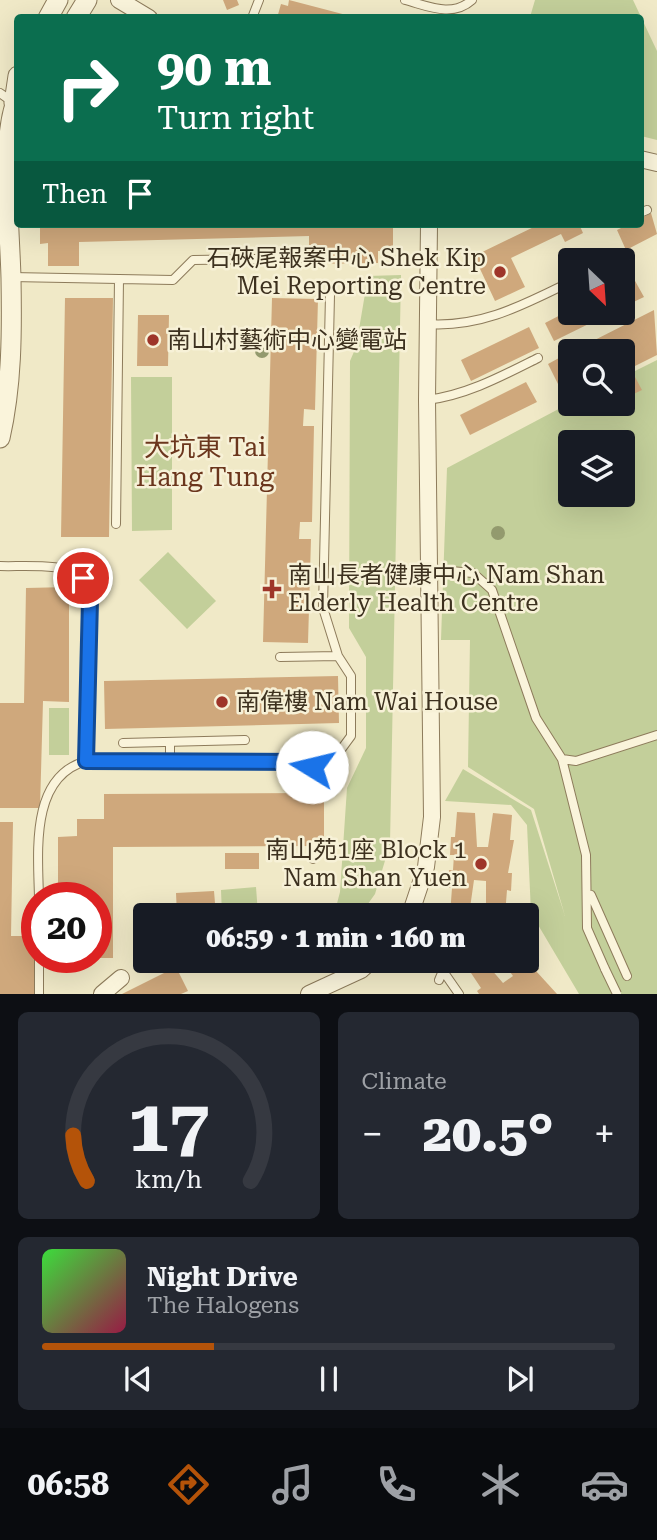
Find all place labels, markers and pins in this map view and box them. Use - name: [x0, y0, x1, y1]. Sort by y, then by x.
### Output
- place label: 石硤尾報案中心 Shek Kip Mei Reporting Centre: [206, 244, 486, 300]
- marker: 石硤尾報案中心 Shek Kip Mei Reporting Centre: [492, 264, 508, 280]
- place label: 南山村藝術中心變電站: [167, 326, 407, 354]
- marker: 南山村藝術中心變電站: [145, 332, 161, 348]
- pin: [53, 548, 113, 608]
- place label: 南山長者健康中心 Nam Shan Elderly Health Centre: [288, 561, 605, 617]
- marker: 南山長者健康中心 Nam Shan Elderly Health Centre: [262, 579, 282, 599]
- place label: 南偉樓 Nam Wai House: [236, 688, 498, 716]
- marker: 南偉樓 Nam Wai House: [214, 694, 230, 710]
- place label: 南山苑1座 Block 1 Nam Shan Yuen: [265, 836, 467, 892]
- marker: 南山苑1座 Block 1 Nam Shan Yuen: [473, 856, 489, 872]

